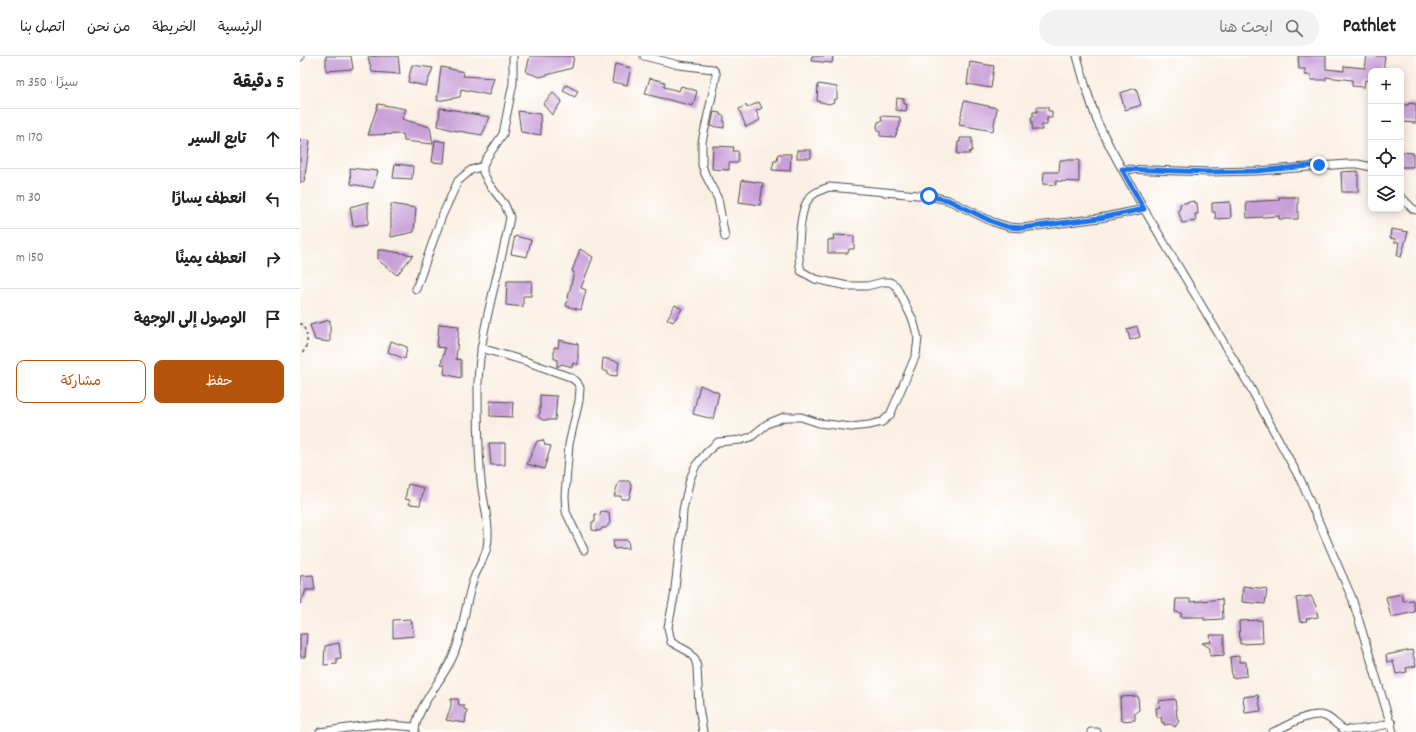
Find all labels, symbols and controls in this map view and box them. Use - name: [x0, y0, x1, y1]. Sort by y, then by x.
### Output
- search box: [1039, 10, 1319, 46]
- text: Pathlet: [1343, 14, 1396, 41]
- icon: search: [1283, 17, 1305, 39]
- text: اتصل بنا: [20, 18, 65, 38]
- text: من نحن: [87, 18, 130, 38]
- text: الخريطة: [152, 18, 196, 38]
- text: الرئيسية: [218, 18, 262, 38]
- text: ابحث هنا: [1219, 18, 1273, 40]
- map controls: [1368, 68, 1404, 212]
- button: +: [1368, 68, 1404, 104]
- text: 5 دقيقة: [233, 72, 284, 96]
- text: سيرًا · 350 m: [16, 74, 78, 93]
- button: −: [1368, 104, 1404, 140]
- icon: ahead: [262, 128, 284, 150]
- text: 170 m: [16, 129, 43, 148]
- text: تابع السير: [189, 129, 246, 151]
- button: locate: [1368, 140, 1404, 176]
- route end: [1310, 156, 1328, 174]
- button: layers: [1368, 176, 1404, 212]
- route start: [920, 187, 938, 205]
- icon: left: [262, 188, 284, 210]
- text: 30 m: [16, 189, 41, 208]
- text: انعطف يسارًا: [172, 189, 246, 211]
- icon: right: [262, 248, 284, 270]
- text: 150 m: [16, 249, 44, 268]
- text: انعطف يمينًا: [176, 249, 246, 271]
- icon: arrive: [262, 308, 284, 330]
- text: الوصول إلى الوجهة: [134, 309, 246, 331]
- button: مشاركة: [16, 360, 146, 403]
- button: حفظ: [154, 360, 284, 403]

